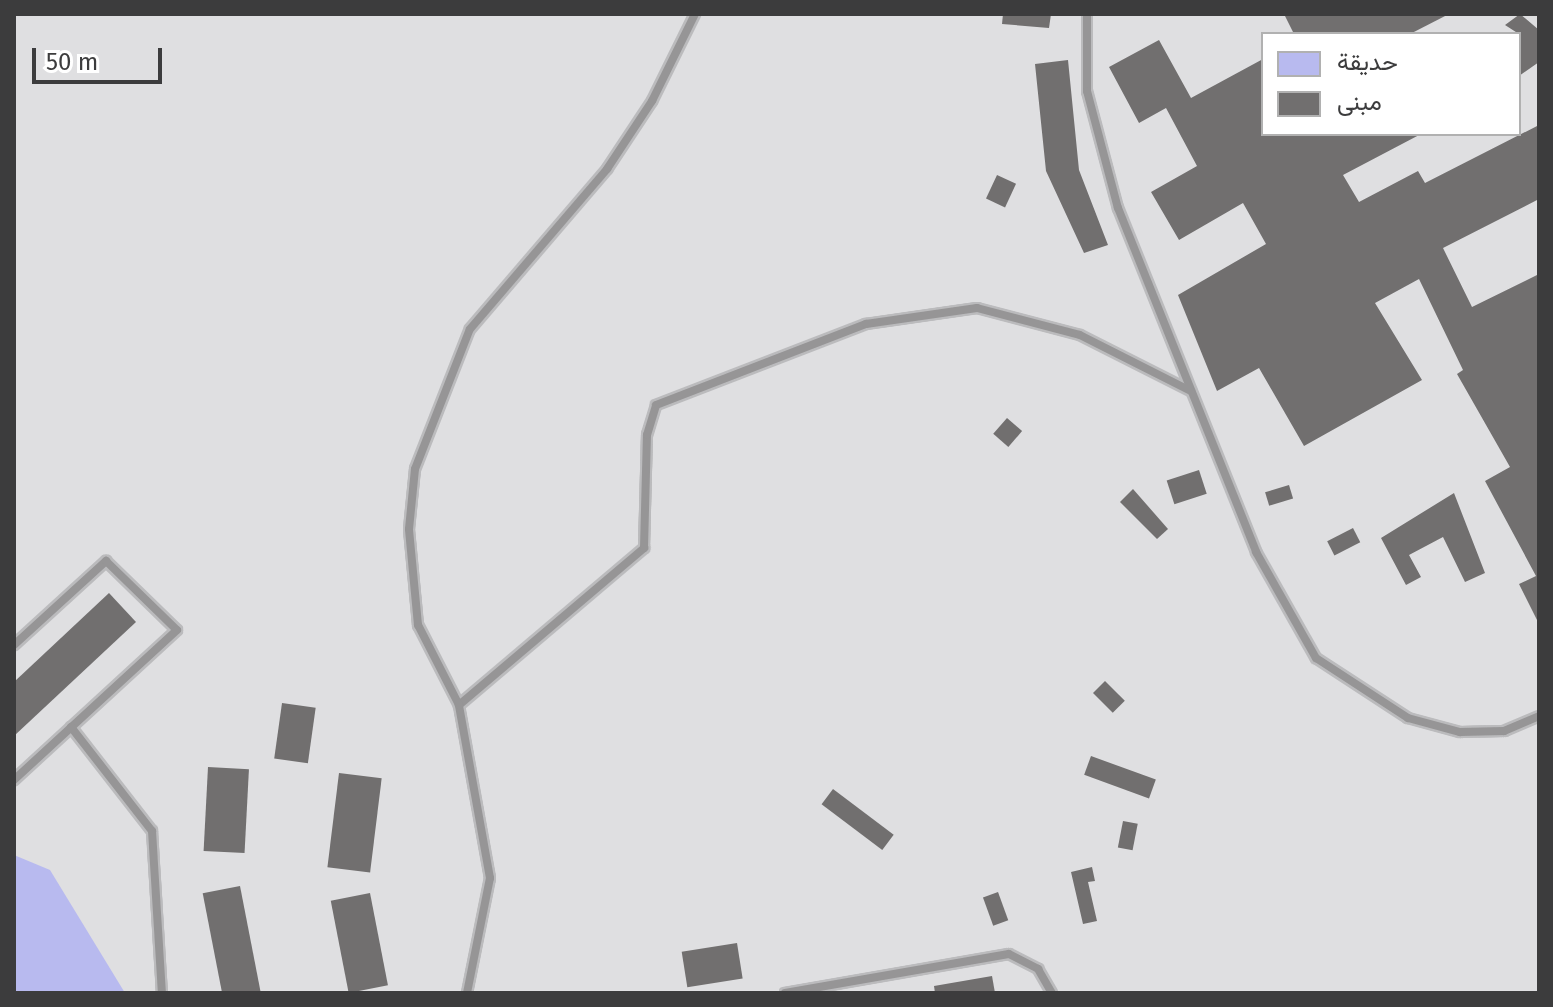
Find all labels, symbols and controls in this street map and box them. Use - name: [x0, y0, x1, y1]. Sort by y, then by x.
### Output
- scale bar: [36, 32, 166, 82]
- legend: [1261, 32, 1521, 136]
- text: 50 m: [46, 48, 98, 76]
- text: حديقة: [1337, 48, 1398, 76]
- text: مبنى: [1337, 88, 1382, 116]

